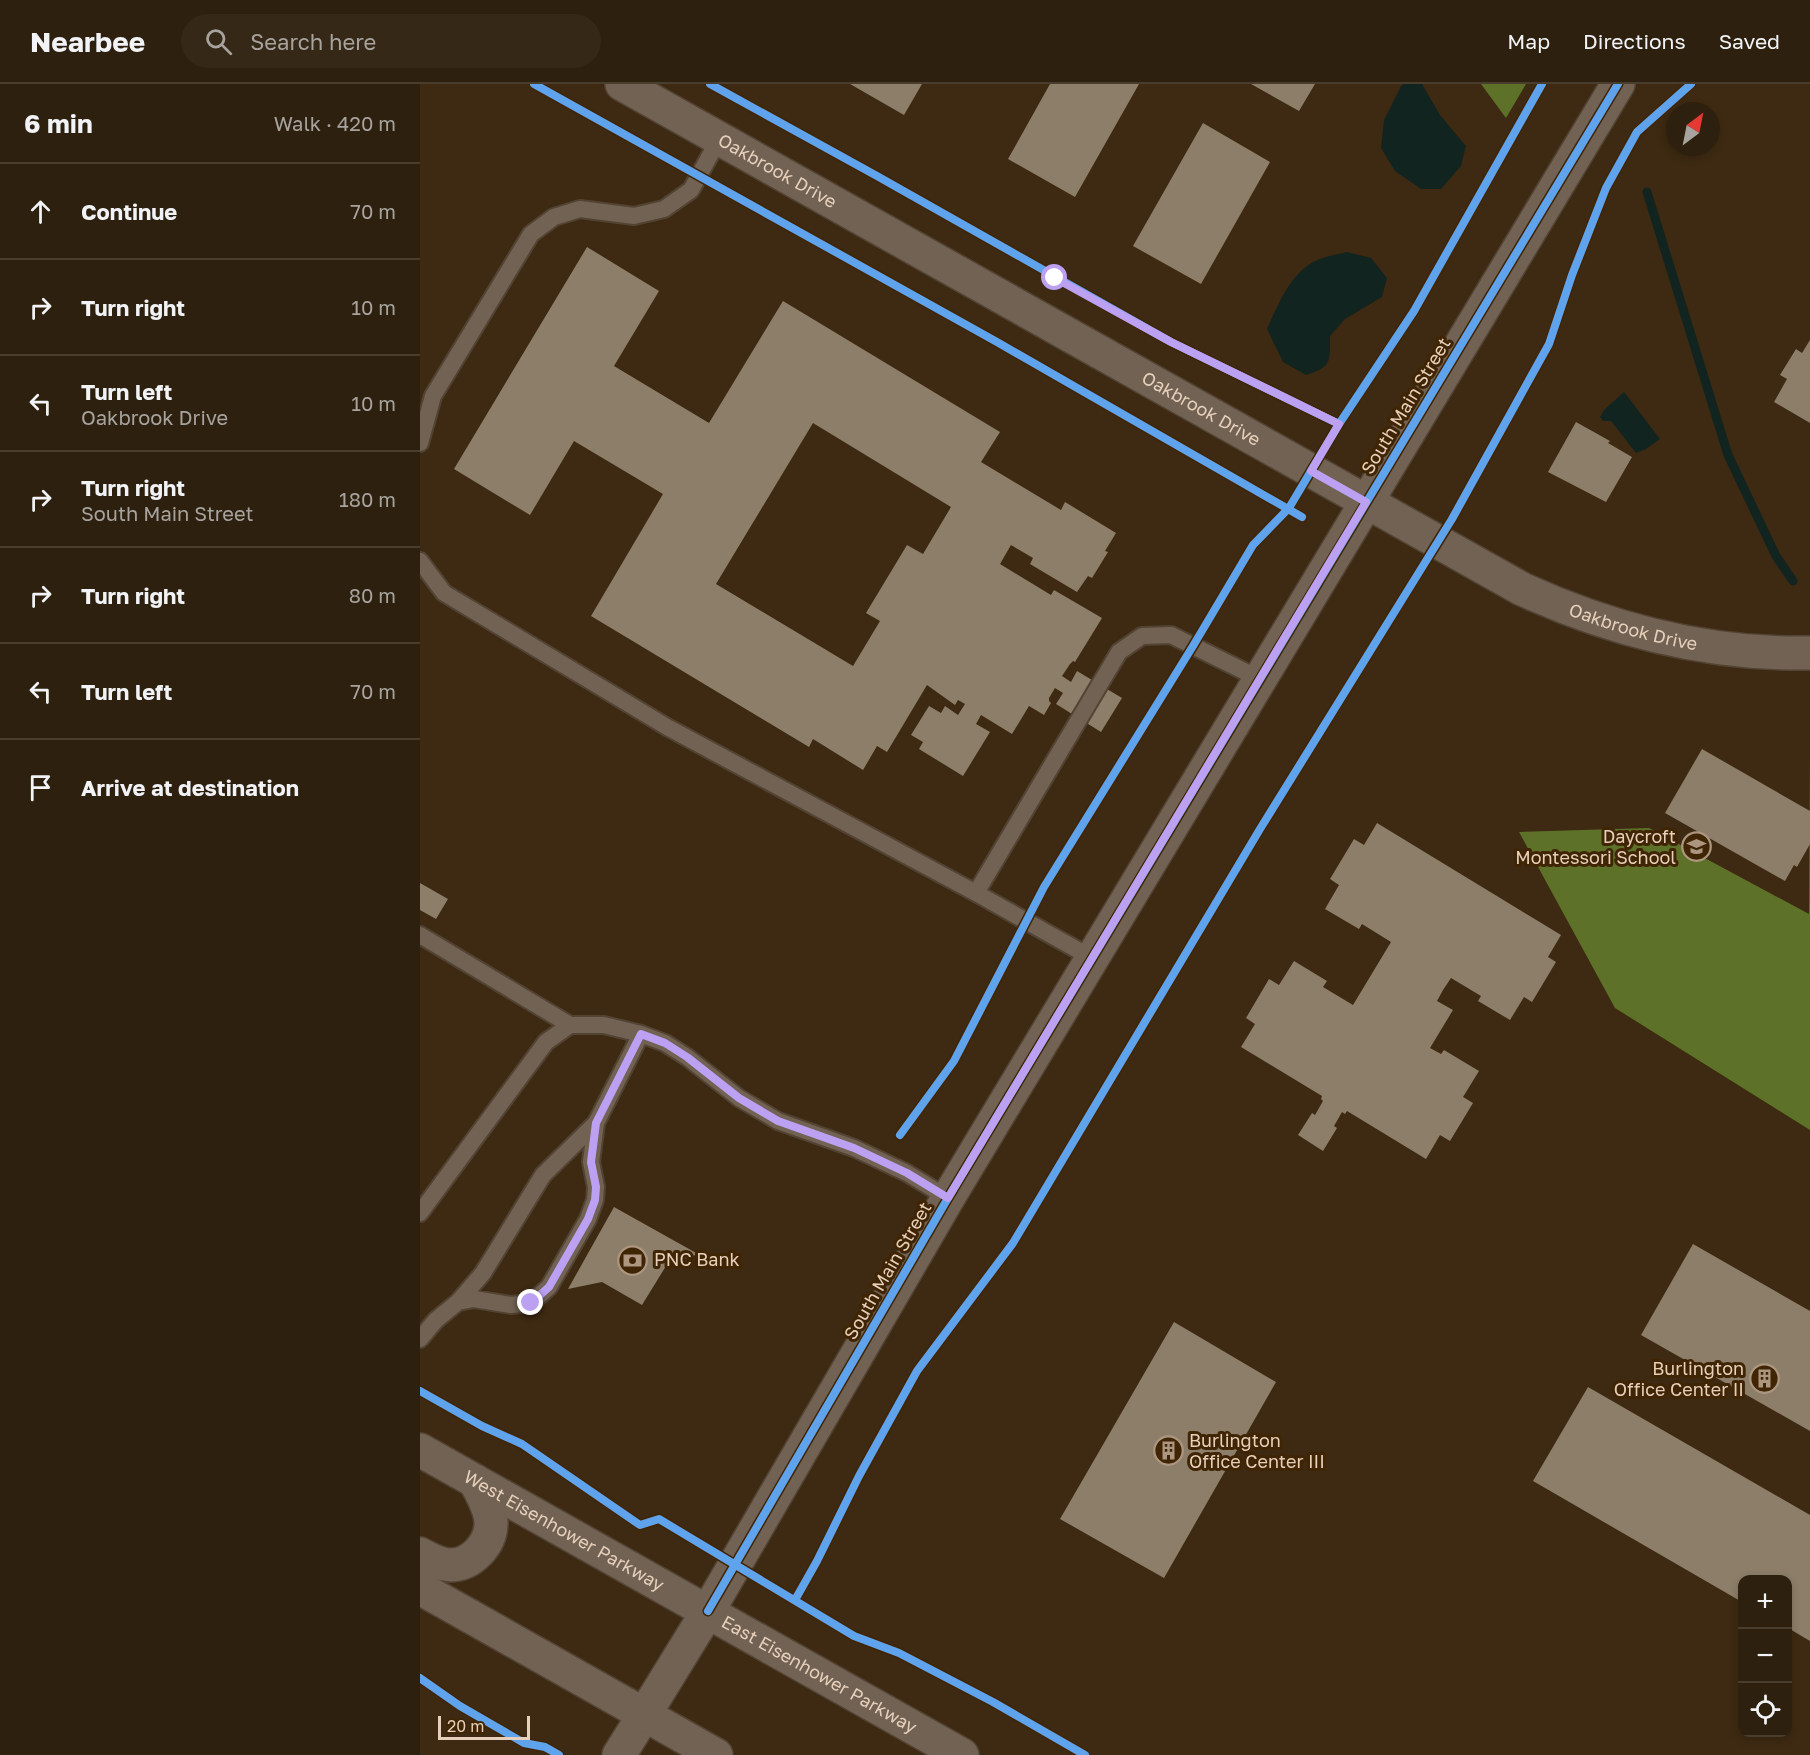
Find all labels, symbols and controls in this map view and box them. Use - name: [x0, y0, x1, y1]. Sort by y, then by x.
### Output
- search box: [181, 14, 601, 68]
- text: Nearbee: [30, 25, 145, 58]
- icon: search: [202, 25, 235, 58]
- text: Search here: [250, 28, 376, 55]
- text: Map: [1507, 28, 1550, 54]
- text: Directions: [1583, 28, 1686, 54]
- text: Saved: [1719, 28, 1780, 54]
- north arrow: [1666, 102, 1720, 156]
- text: 6 min: [24, 108, 93, 139]
- text: Walk · 420 m: [274, 111, 396, 135]
- street label: Oakbrook Drive: [715, 128, 841, 212]
- icon: ahead: [24, 195, 57, 228]
- text: Continue: [81, 198, 177, 225]
- text: 70 m: [350, 199, 396, 223]
- route start: [1041, 264, 1067, 290]
- icon: right: [24, 291, 57, 324]
- text: Turn right: [81, 294, 185, 321]
- text: 10 m: [351, 295, 396, 319]
- street label: South Main Street: [1356, 333, 1455, 478]
- street label: Oakbrook Drive: [1138, 366, 1265, 450]
- text: Turn left: [81, 378, 172, 405]
- icon: left: [24, 387, 57, 420]
- text: 10 m: [351, 391, 396, 415]
- text: Oakbrook Drive: [81, 405, 228, 429]
- text: Turn right: [81, 474, 185, 501]
- icon: right: [24, 483, 57, 516]
- text: 180 m: [339, 487, 396, 511]
- text: South Main Street: [81, 501, 254, 525]
- icon: right: [24, 579, 57, 612]
- text: Turn right: [81, 582, 185, 609]
- text: 80 m: [349, 583, 396, 607]
- street label: Oakbrook Drive: [1566, 598, 1699, 654]
- icon: left: [24, 675, 57, 708]
- text: Turn left: [81, 678, 172, 705]
- text: 70 m: [350, 679, 396, 703]
- icon: arrive: [24, 771, 57, 804]
- text: Arrive at destination: [81, 774, 299, 801]
- place label: Daycroft Montessori School: [1515, 825, 1676, 868]
- school or university icon: Daycroft Montessori School: [1681, 831, 1713, 863]
- street label: South Main Street: [839, 1198, 935, 1343]
- bank icon: PNC Bank: [617, 1244, 649, 1276]
- place label: PNC Bank: [654, 1248, 740, 1270]
- route end: [517, 1289, 543, 1315]
- place label: Burlington Office Center II: [1614, 1357, 1744, 1400]
- building icon: Burlington Office Center II: [1749, 1363, 1781, 1395]
- place label: Burlington Office Center III: [1189, 1429, 1325, 1472]
- building icon: Burlington Office Center III: [1152, 1435, 1184, 1467]
- street label: West Eisenhower Parkway: [460, 1465, 668, 1595]
- map controls: [1738, 1575, 1792, 1737]
- button: +: [1738, 1575, 1792, 1629]
- street label: East Eisenhower Parkway: [718, 1610, 921, 1737]
- button: −: [1738, 1629, 1792, 1683]
- button: locate: [1738, 1683, 1792, 1737]
- scale bar: [438, 1713, 530, 1740]
- text: 20 m: [447, 1716, 484, 1736]

